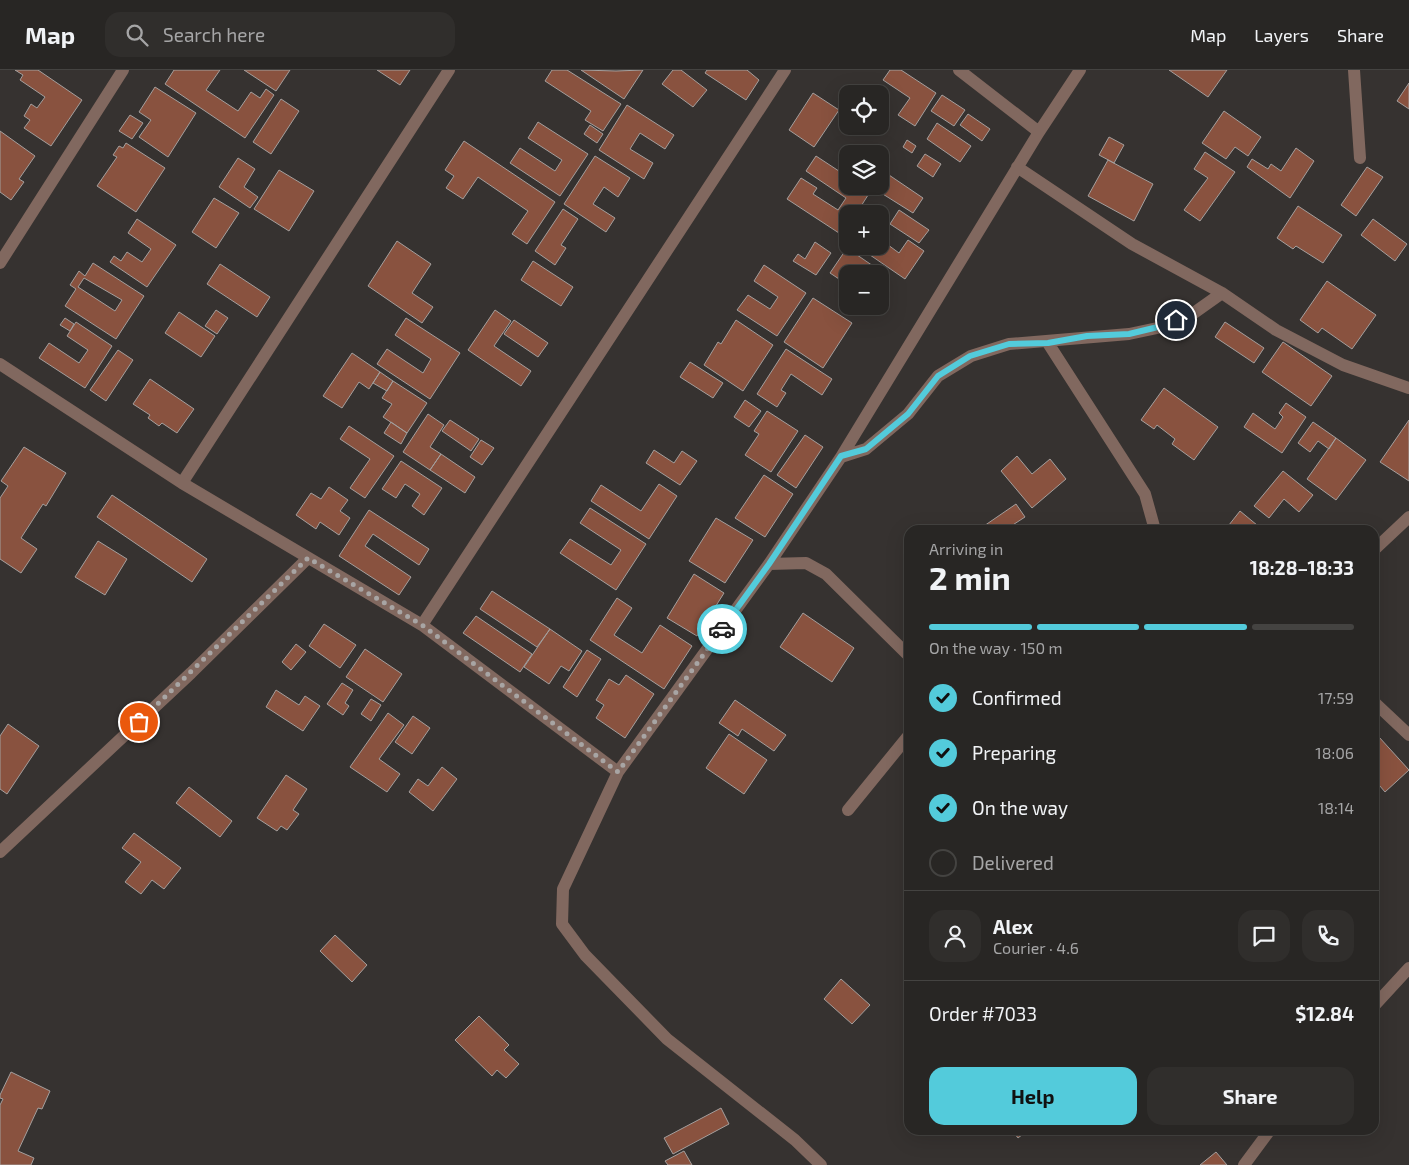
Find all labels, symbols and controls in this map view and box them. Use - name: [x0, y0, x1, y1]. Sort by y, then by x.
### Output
- search box: [105, 12, 455, 57]
- text: Map: [25, 20, 75, 49]
- icon: search: [123, 21, 151, 49]
- text: Search here: [163, 23, 265, 46]
- text: Map: [1190, 24, 1226, 46]
- text: Layers: [1254, 24, 1309, 46]
- text: Share: [1337, 24, 1384, 46]
- map controls: [839, 85, 889, 315]
- button: locate: [839, 85, 889, 135]
- button: layers: [839, 145, 889, 195]
- button: +: [839, 205, 889, 255]
- button: −: [839, 265, 889, 315]
- pin: [1155, 299, 1197, 341]
- icon: home: [1162, 306, 1190, 334]
- text: Arriving in: [929, 539, 1003, 558]
- text: 18:28–18:33: [1250, 556, 1354, 579]
- text: 2 min: [929, 558, 1011, 596]
- courier: [697, 604, 747, 654]
- icon: car: [708, 615, 736, 643]
- text: On the way · 150 m: [929, 638, 1063, 657]
- icon: check: [929, 684, 957, 712]
- text: Confirmed: [972, 686, 1062, 709]
- text: 17:59: [1318, 688, 1354, 707]
- pin: [118, 701, 160, 743]
- icon: bag: [125, 708, 153, 736]
- icon: check: [929, 739, 957, 767]
- text: Preparing: [972, 741, 1056, 764]
- text: 18:06: [1315, 743, 1354, 762]
- icon: check: [929, 794, 957, 822]
- text: On the way: [972, 796, 1068, 819]
- text: 18:14: [1318, 798, 1354, 817]
- text: Delivered: [972, 851, 1054, 874]
- button: person: [929, 910, 981, 962]
- button: chat: [1238, 910, 1290, 962]
- button: phone: [1302, 910, 1354, 962]
- text: Alex: [993, 915, 1033, 938]
- text: Courier · 4.6: [993, 938, 1079, 957]
- text: Order #7033: [929, 1002, 1037, 1025]
- text: $12.84: [1295, 1002, 1354, 1025]
- button: Help: [929, 1067, 1137, 1125]
- button: Share: [1147, 1067, 1354, 1125]

